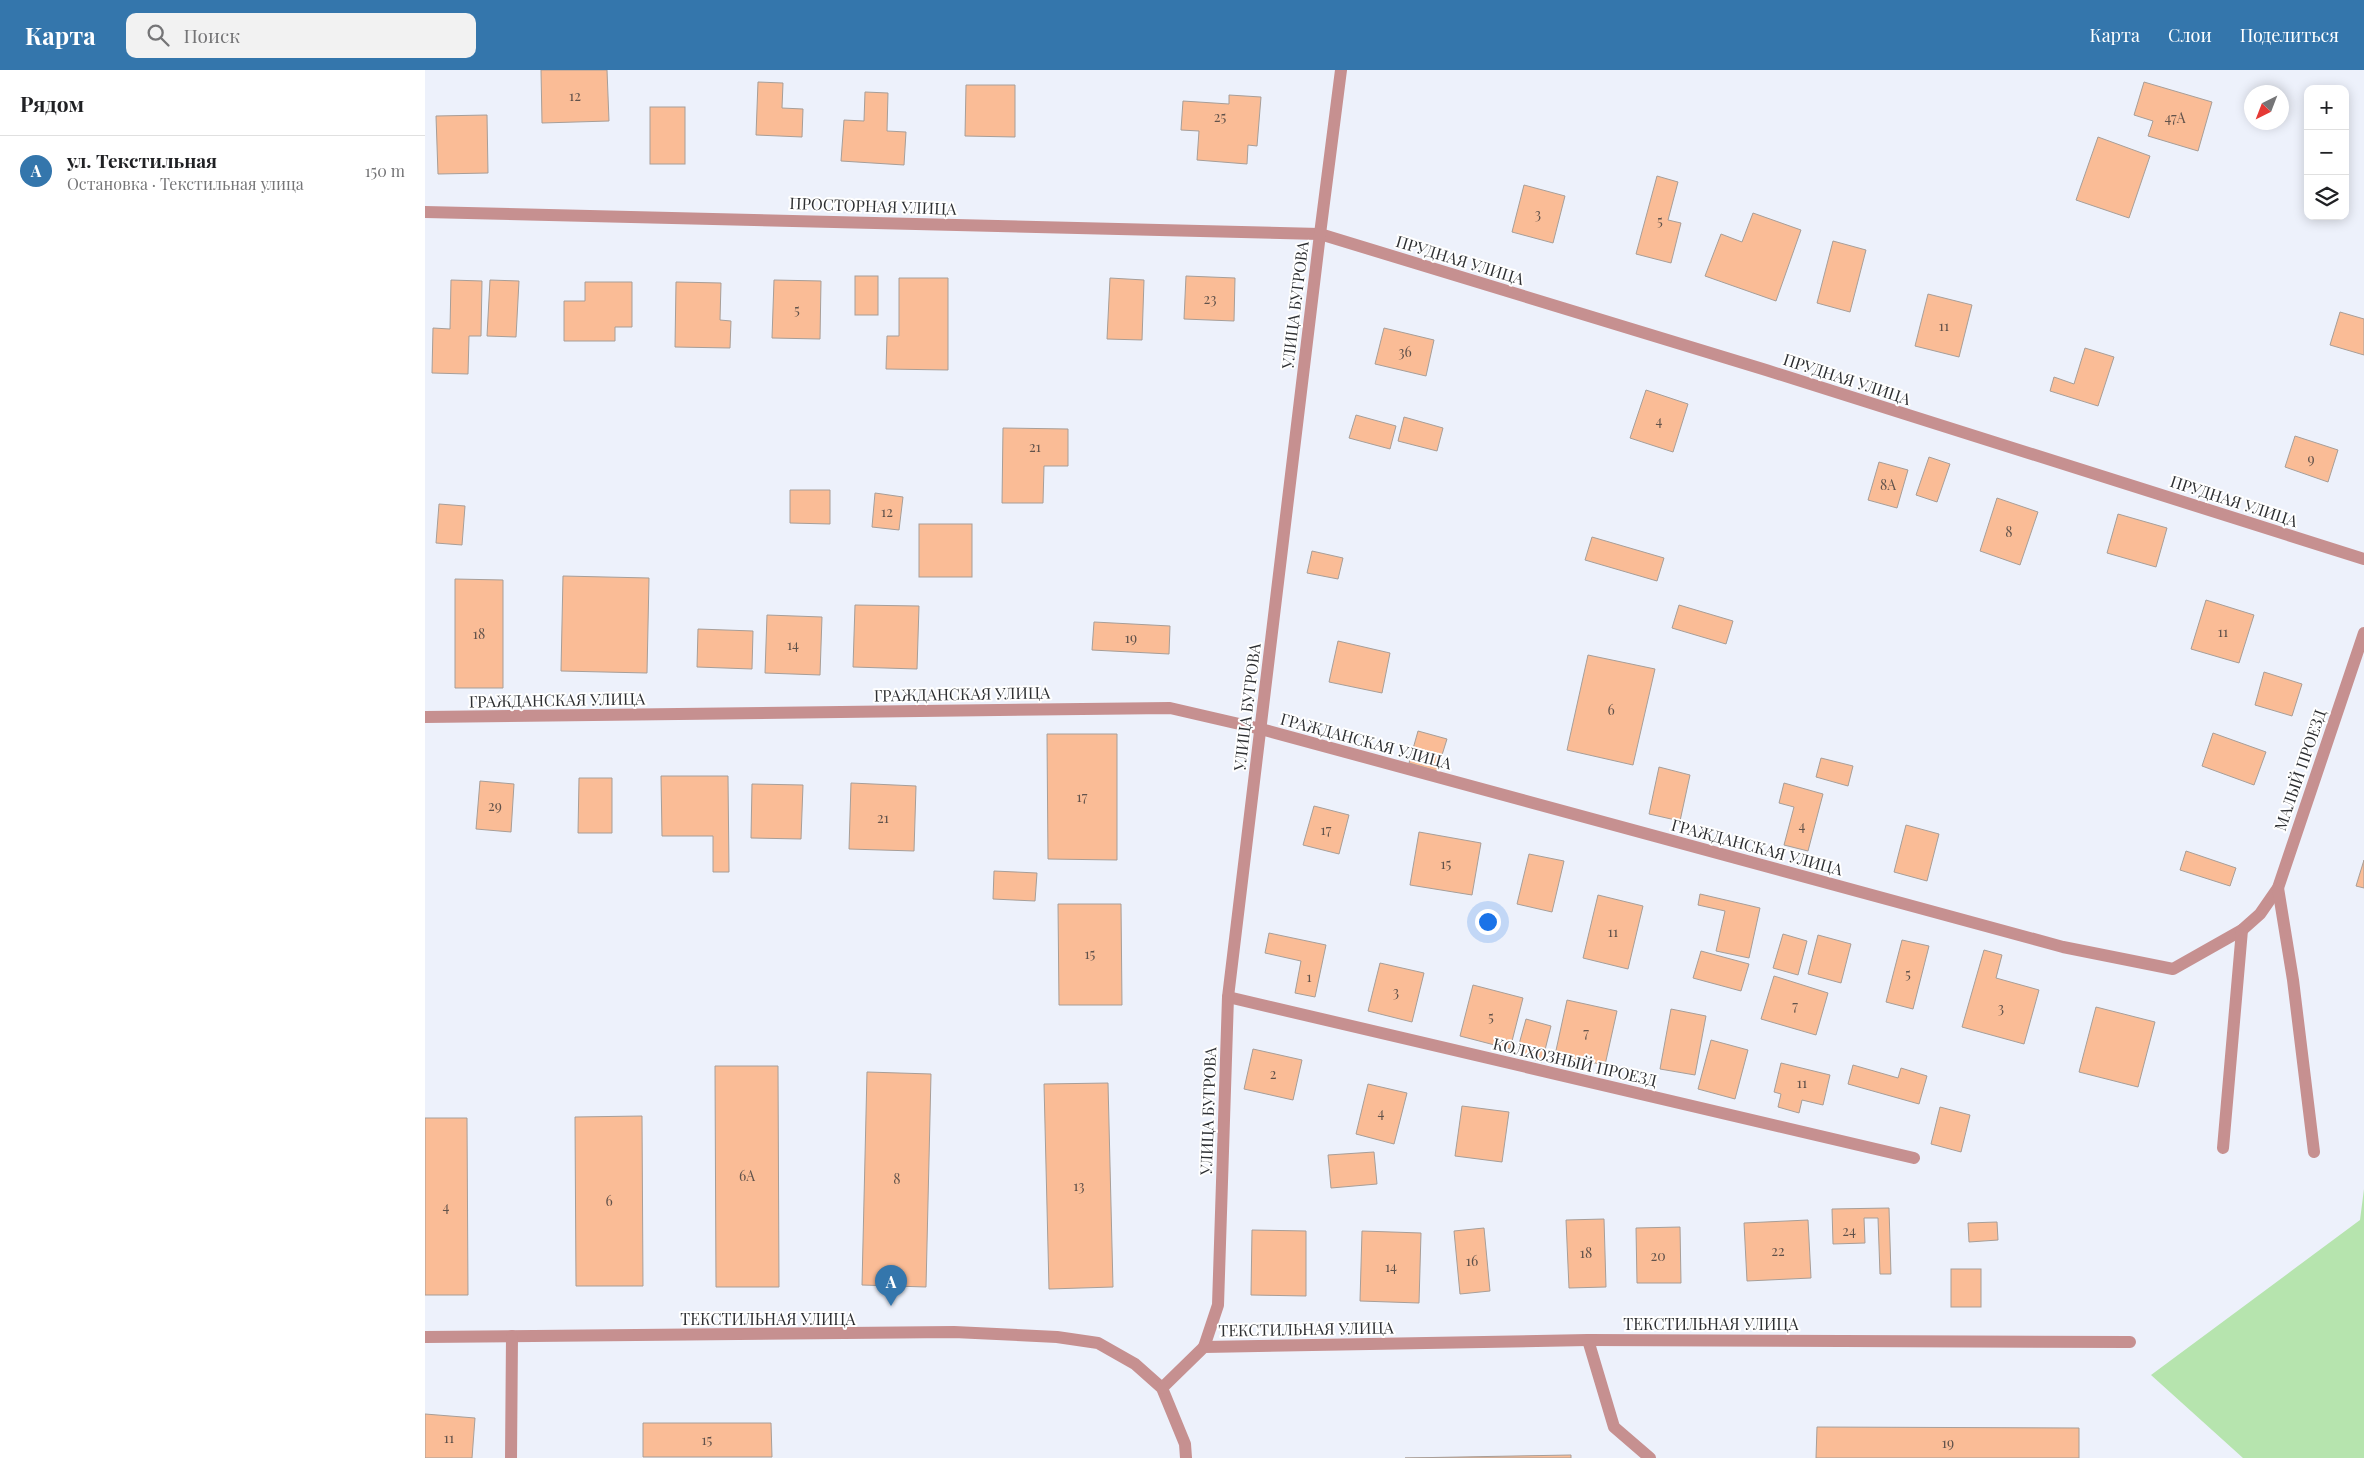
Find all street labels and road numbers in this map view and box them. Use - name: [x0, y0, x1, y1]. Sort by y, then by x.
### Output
- street label: ПРОСТОРНАЯ УЛИЦА: [789, 192, 958, 219]
- street label: ПРУДНАЯ УЛИЦА: [1394, 230, 1528, 289]
- street label: УЛИЦА БУГРОВА: [1276, 239, 1313, 371]
- street label: ПРУДНАЯ УЛИЦА: [1781, 348, 1914, 409]
- street label: ПРУДНАЯ УЛИЦА: [2168, 470, 2301, 531]
- street label: УЛИЦА БУГРОВА: [1228, 641, 1265, 773]
- street label: ГРАЖДАНСКАЯ УЛИЦА: [874, 681, 1051, 706]
- street label: ГРАЖДАНСКАЯ УЛИЦА: [469, 687, 646, 712]
- street label: МАЛЫЙ ПРОЕЗД: [2269, 706, 2330, 833]
- street label: ГРАЖДАНСКАЯ УЛИЦА: [1278, 708, 1455, 774]
- street label: ГРАЖДАНСКАЯ УЛИЦА: [1669, 814, 1846, 880]
- street label: КОЛХОЗНЫЙ ПРОЕЗД: [1491, 1032, 1659, 1091]
- street label: УЛИЦА БУГРОВА: [1195, 1046, 1220, 1176]
- street label: ТЕКСТИЛЬНАЯ УЛИЦА: [680, 1308, 857, 1329]
- street label: ТЕКСТИЛЬНАЯ УЛИЦА: [1623, 1313, 1800, 1334]
- street label: ТЕКСТИЛЬНАЯ УЛИЦА: [1218, 1316, 1395, 1341]

